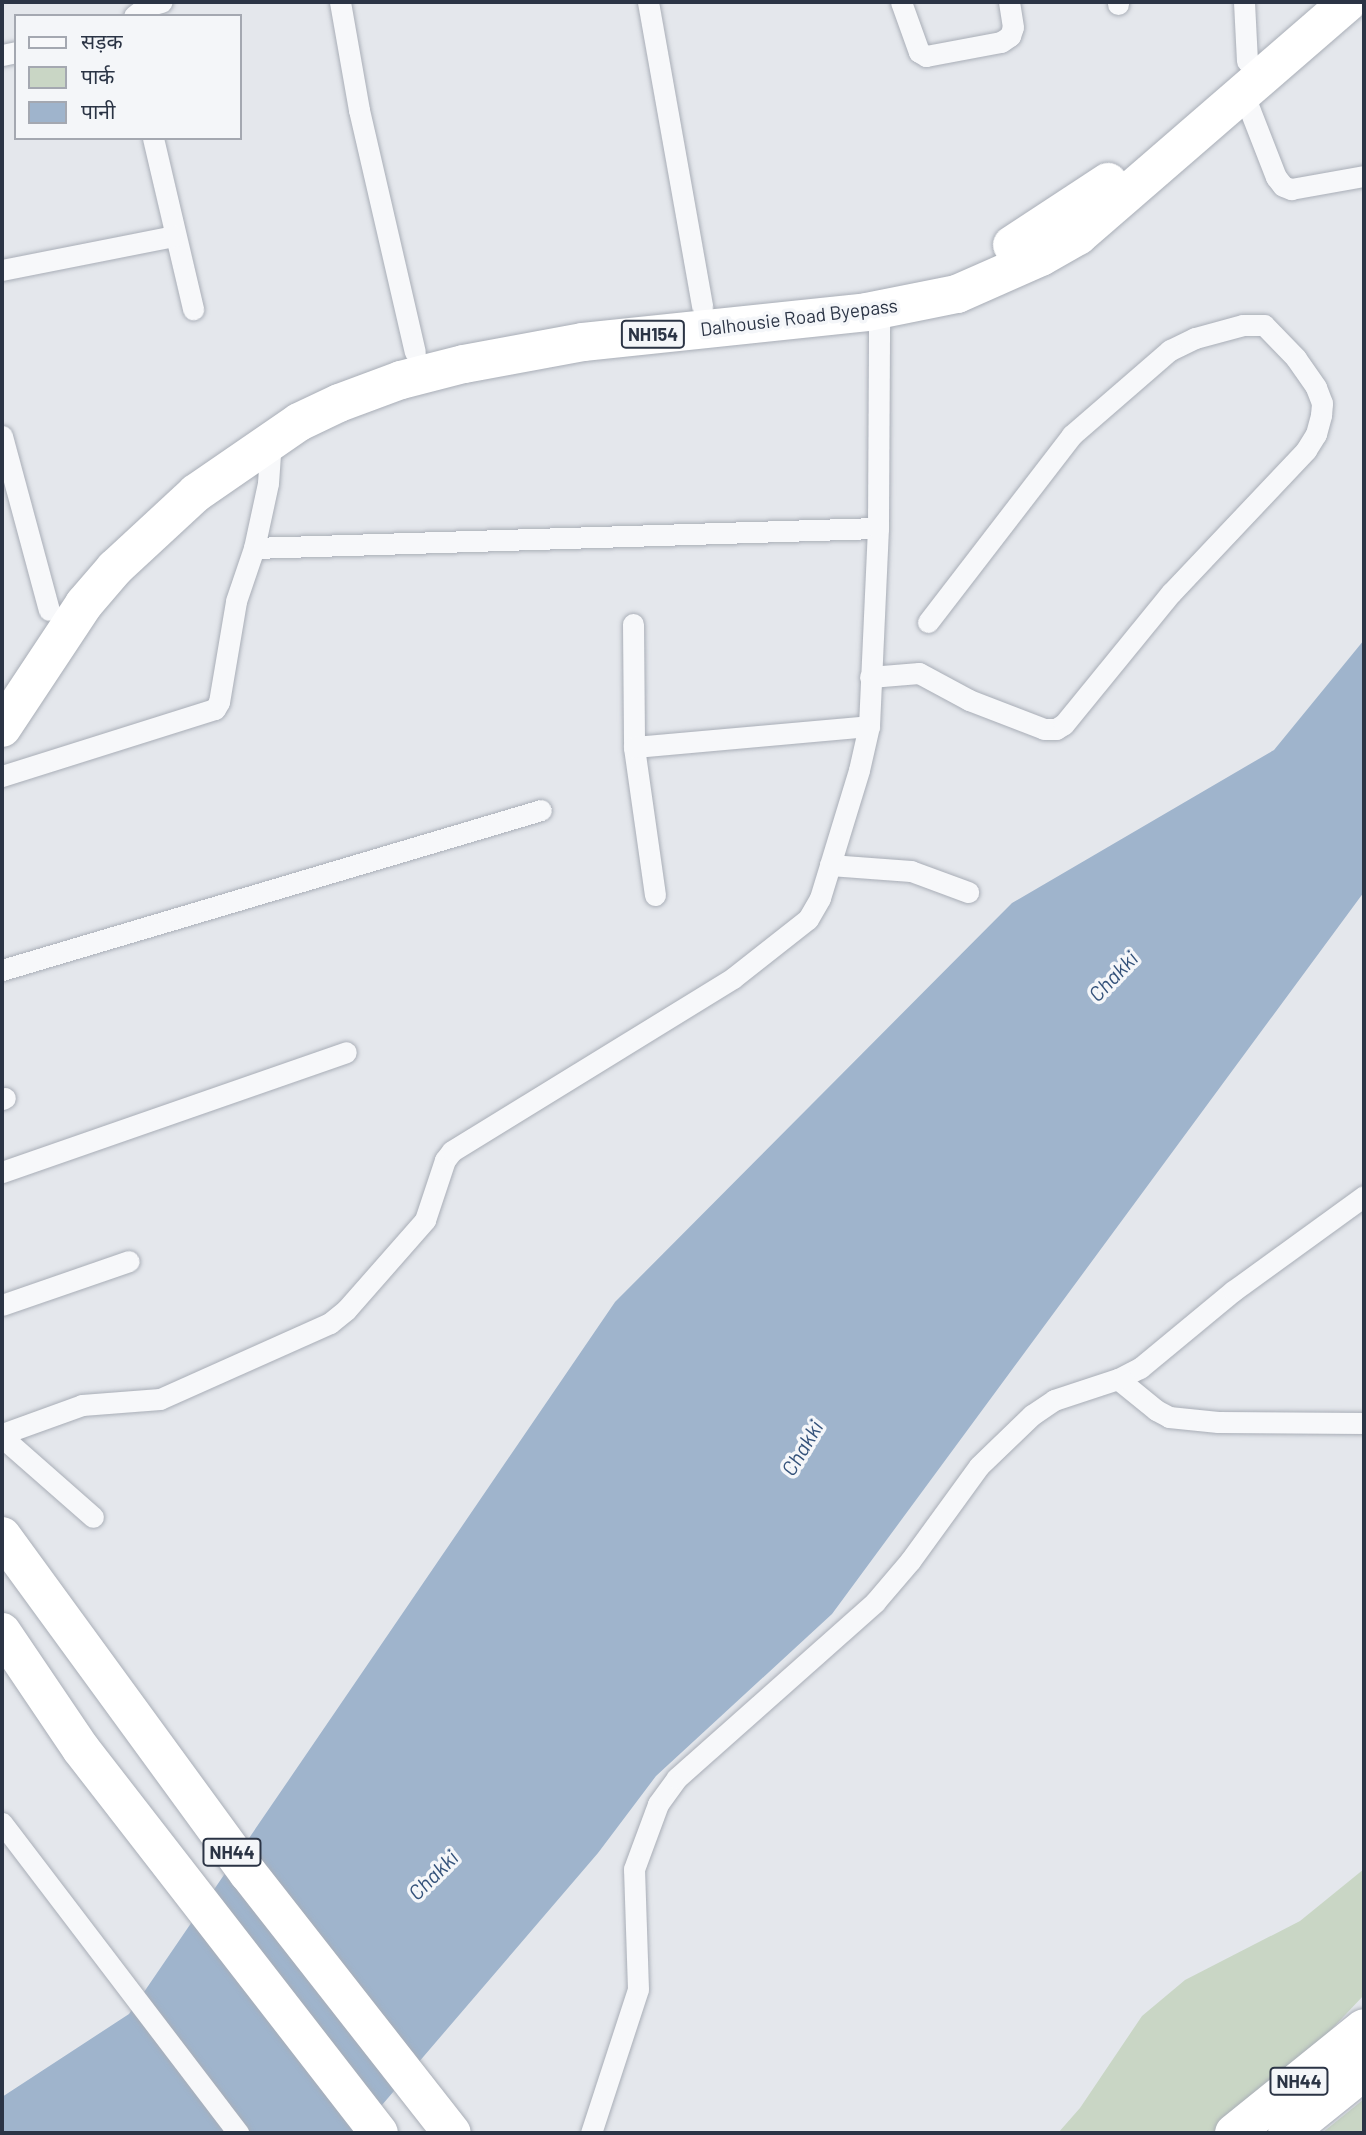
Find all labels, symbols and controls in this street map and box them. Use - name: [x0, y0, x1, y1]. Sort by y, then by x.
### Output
- legend: [14, 14, 242, 140]
- text: सड़क: [81, 28, 123, 53]
- text: पार्क: [81, 63, 115, 88]
- text: पानी: [81, 98, 115, 123]
- street label: Dalhousie Road Byepass: [699, 294, 899, 340]
- road number: NH154: [620, 320, 686, 348]
- water label: Chakki: [1083, 946, 1143, 1006]
- water label: Chakki: [776, 1416, 828, 1480]
- road number: NH44: [202, 1838, 262, 1866]
- water label: Chakki: [403, 1845, 463, 1905]
- road number: NH44: [1269, 2066, 1329, 2096]

